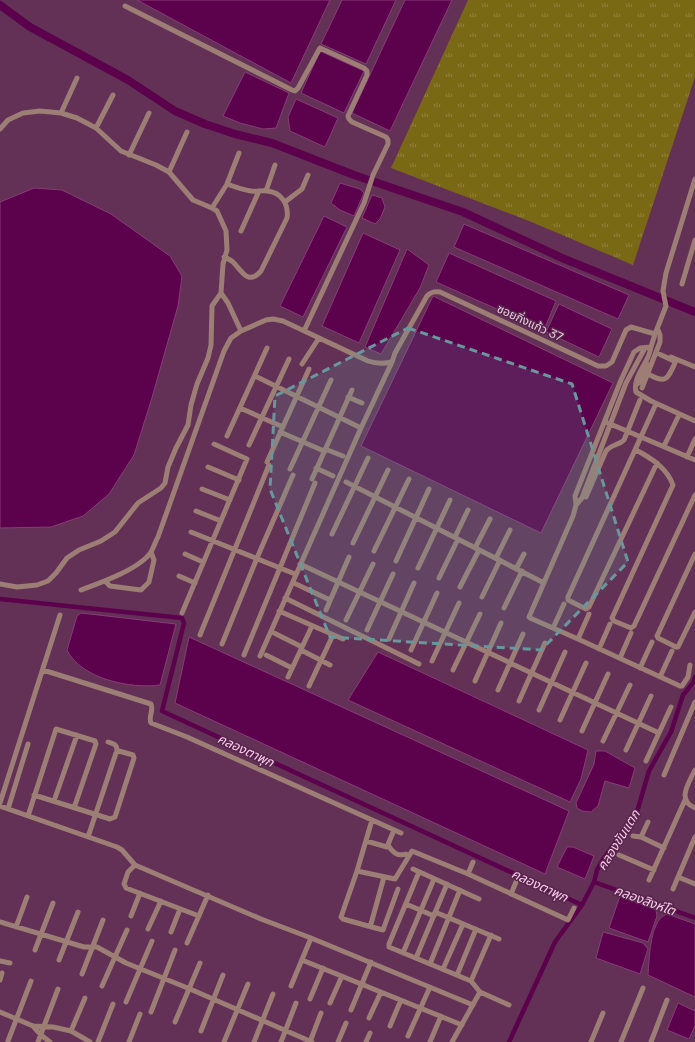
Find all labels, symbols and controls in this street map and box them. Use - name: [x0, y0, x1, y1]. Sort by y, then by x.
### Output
- street label: ซอยกิ่งแก้ว 37: [494, 300, 566, 345]
- water label: คลองตาพุก: [215, 730, 278, 771]
- water label: คลองขันแตก: [593, 806, 644, 874]
- water label: คลองตาพุก: [509, 865, 572, 906]
- water label: คลองสิงห์โต: [612, 882, 679, 920]

